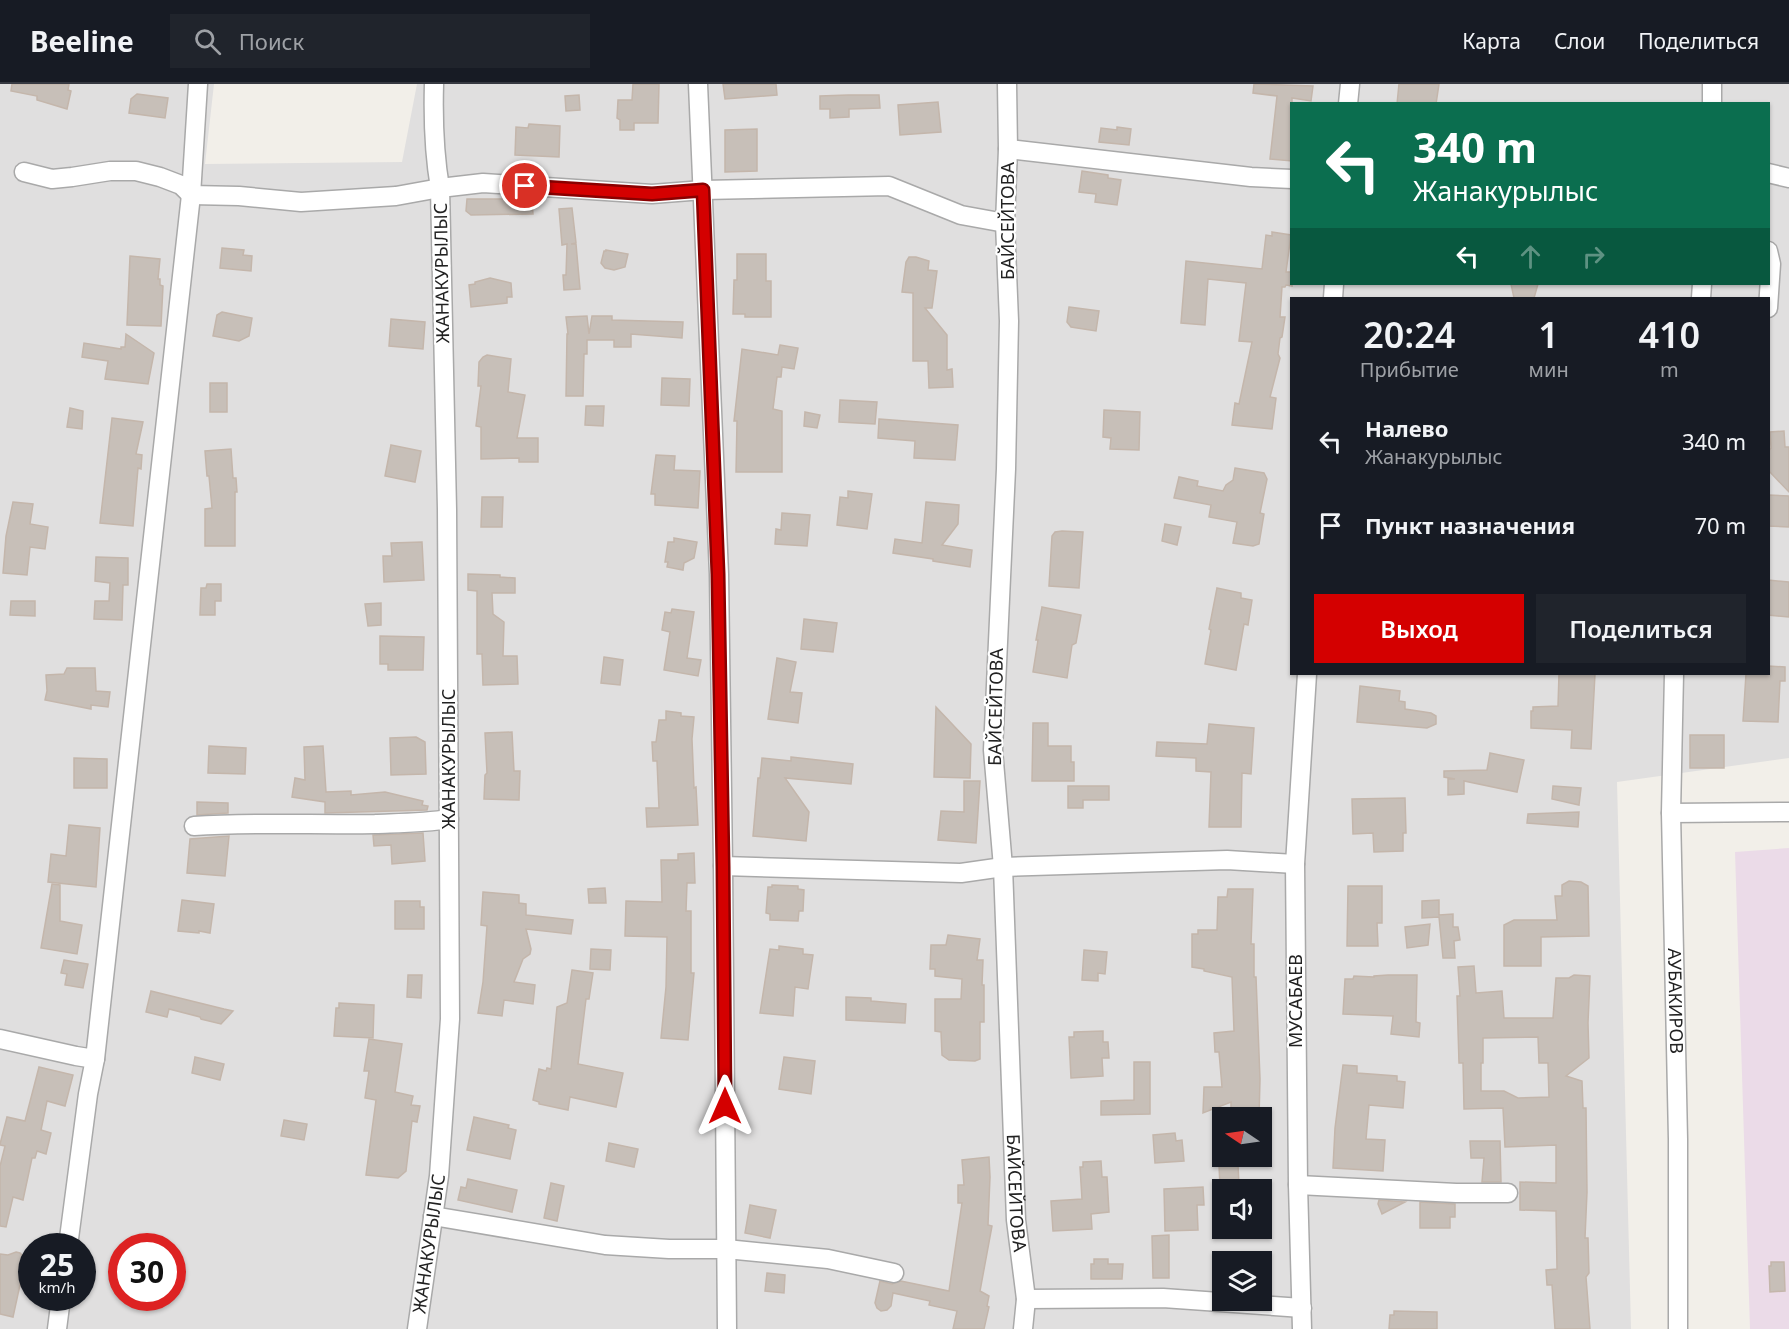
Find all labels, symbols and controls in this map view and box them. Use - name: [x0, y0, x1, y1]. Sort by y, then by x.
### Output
- search box: [170, 14, 590, 68]
- text: Beeline: [30, 22, 134, 60]
- icon: search: [191, 25, 224, 58]
- text: Поиск: [239, 26, 304, 56]
- text: Карта: [1462, 27, 1521, 55]
- text: Слои: [1554, 27, 1605, 55]
- text: Поделиться: [1638, 27, 1759, 55]
- text: 340 m: [1413, 118, 1537, 175]
- icon: left: [1314, 126, 1392, 204]
- pin: [499, 160, 550, 211]
- street label: БАЙСЕЙТОВА: [995, 162, 1019, 280]
- icon: arrive: [508, 169, 541, 202]
- text: Жанакурылыс: [1413, 172, 1598, 209]
- street label: ЖАНАКУРЫЛЫС: [428, 203, 454, 343]
- icon: left: [1451, 240, 1484, 273]
- icon: ahead: [1514, 240, 1547, 273]
- icon: right: [1577, 240, 1610, 273]
- text: 20:24: [1363, 310, 1455, 359]
- text: 1: [1538, 310, 1559, 359]
- text: 410: [1638, 310, 1700, 359]
- text: Прибытие: [1360, 356, 1459, 383]
- text: мин: [1529, 356, 1569, 383]
- text: m: [1660, 356, 1679, 383]
- text: Налево: [1365, 413, 1448, 443]
- icon: left: [1314, 425, 1347, 458]
- text: 340 m: [1682, 426, 1746, 456]
- text: Жанакурылыс: [1365, 443, 1502, 470]
- icon: arrive: [1314, 509, 1347, 542]
- text: Пункт назначения: [1365, 510, 1575, 540]
- text: 70 m: [1695, 510, 1746, 540]
- button: Выход: [1314, 594, 1524, 663]
- button: Поделиться: [1536, 594, 1746, 663]
- street label: БАЙСЕЙТОВА: [982, 647, 1008, 766]
- street label: ЖАНАКУРЫЛЫС: [436, 689, 460, 829]
- street label: АУБАКИРОВ: [1663, 948, 1689, 1054]
- street label: МУСАБАЕВ: [1283, 954, 1307, 1048]
- position arrow: [693, 1074, 757, 1138]
- north arrow: [1212, 1107, 1272, 1167]
- map controls: [1212, 1107, 1272, 1311]
- street label: БАЙСЕЙТОВА: [1002, 1134, 1033, 1253]
- street label: ЖАНАКУРЫЛЫС: [406, 1172, 450, 1315]
- button: sound: [1212, 1179, 1272, 1239]
- speed limit sign: 30: [108, 1233, 186, 1311]
- text: 25: [40, 1244, 74, 1285]
- button: layers: [1212, 1251, 1272, 1311]
- text: km/h: [39, 1277, 75, 1297]

